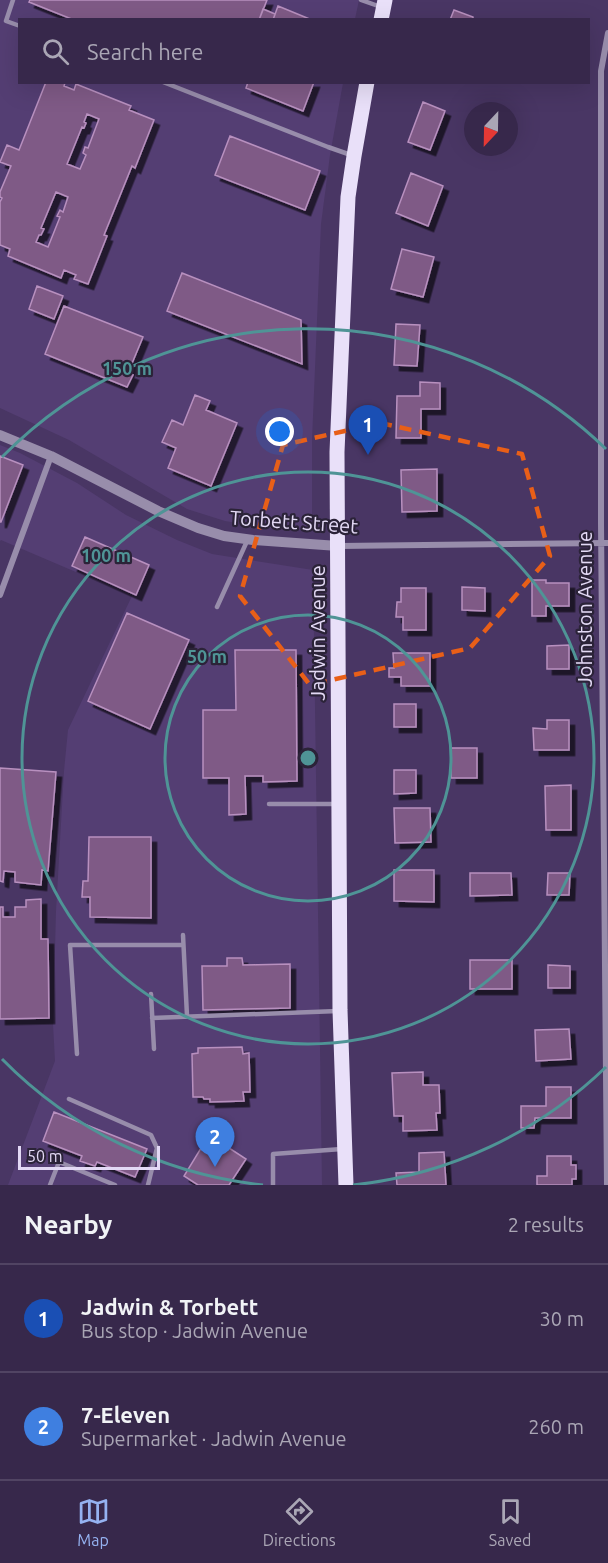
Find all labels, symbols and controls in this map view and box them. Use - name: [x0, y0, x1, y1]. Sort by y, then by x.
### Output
- search box: [18, 18, 590, 84]
- icon: search: [39, 35, 72, 68]
- text: Search here: [87, 39, 203, 64]
- north arrow: [464, 102, 518, 156]
- text: 150 m: [102, 358, 152, 378]
- pin: 1: [348, 406, 388, 455]
- your location: [265, 417, 294, 446]
- street label: Torbett Street: [229, 506, 359, 537]
- street label: Johnston Avenue: [573, 531, 596, 687]
- text: 100 m: [81, 545, 131, 565]
- street label: Jadwin Avenue: [306, 565, 329, 701]
- text: 50 m: [187, 646, 227, 666]
- centre of rings: [298, 748, 318, 768]
- pin: 2: [196, 1118, 234, 1167]
- scale bar: [18, 1143, 160, 1170]
- text: 50 m: [27, 1147, 63, 1165]
- text: Nearby: [24, 1210, 112, 1239]
- text: 2 results: [508, 1213, 584, 1236]
- text: Jadwin & Torbett: [81, 1294, 258, 1319]
- text: 1: [38, 1307, 49, 1330]
- text: 30 m: [540, 1307, 584, 1330]
- text: Bus stop · Jadwin Avenue: [81, 1319, 308, 1342]
- text: 7-Eleven: [81, 1402, 170, 1427]
- text: 2: [38, 1415, 49, 1438]
- text: 260 m: [528, 1415, 584, 1438]
- text: Supermarket · Jadwin Avenue: [81, 1427, 347, 1450]
- tab: Map: [77, 1495, 110, 1549]
- tab: Directions: [263, 1495, 336, 1549]
- tab: Saved: [489, 1495, 531, 1549]

